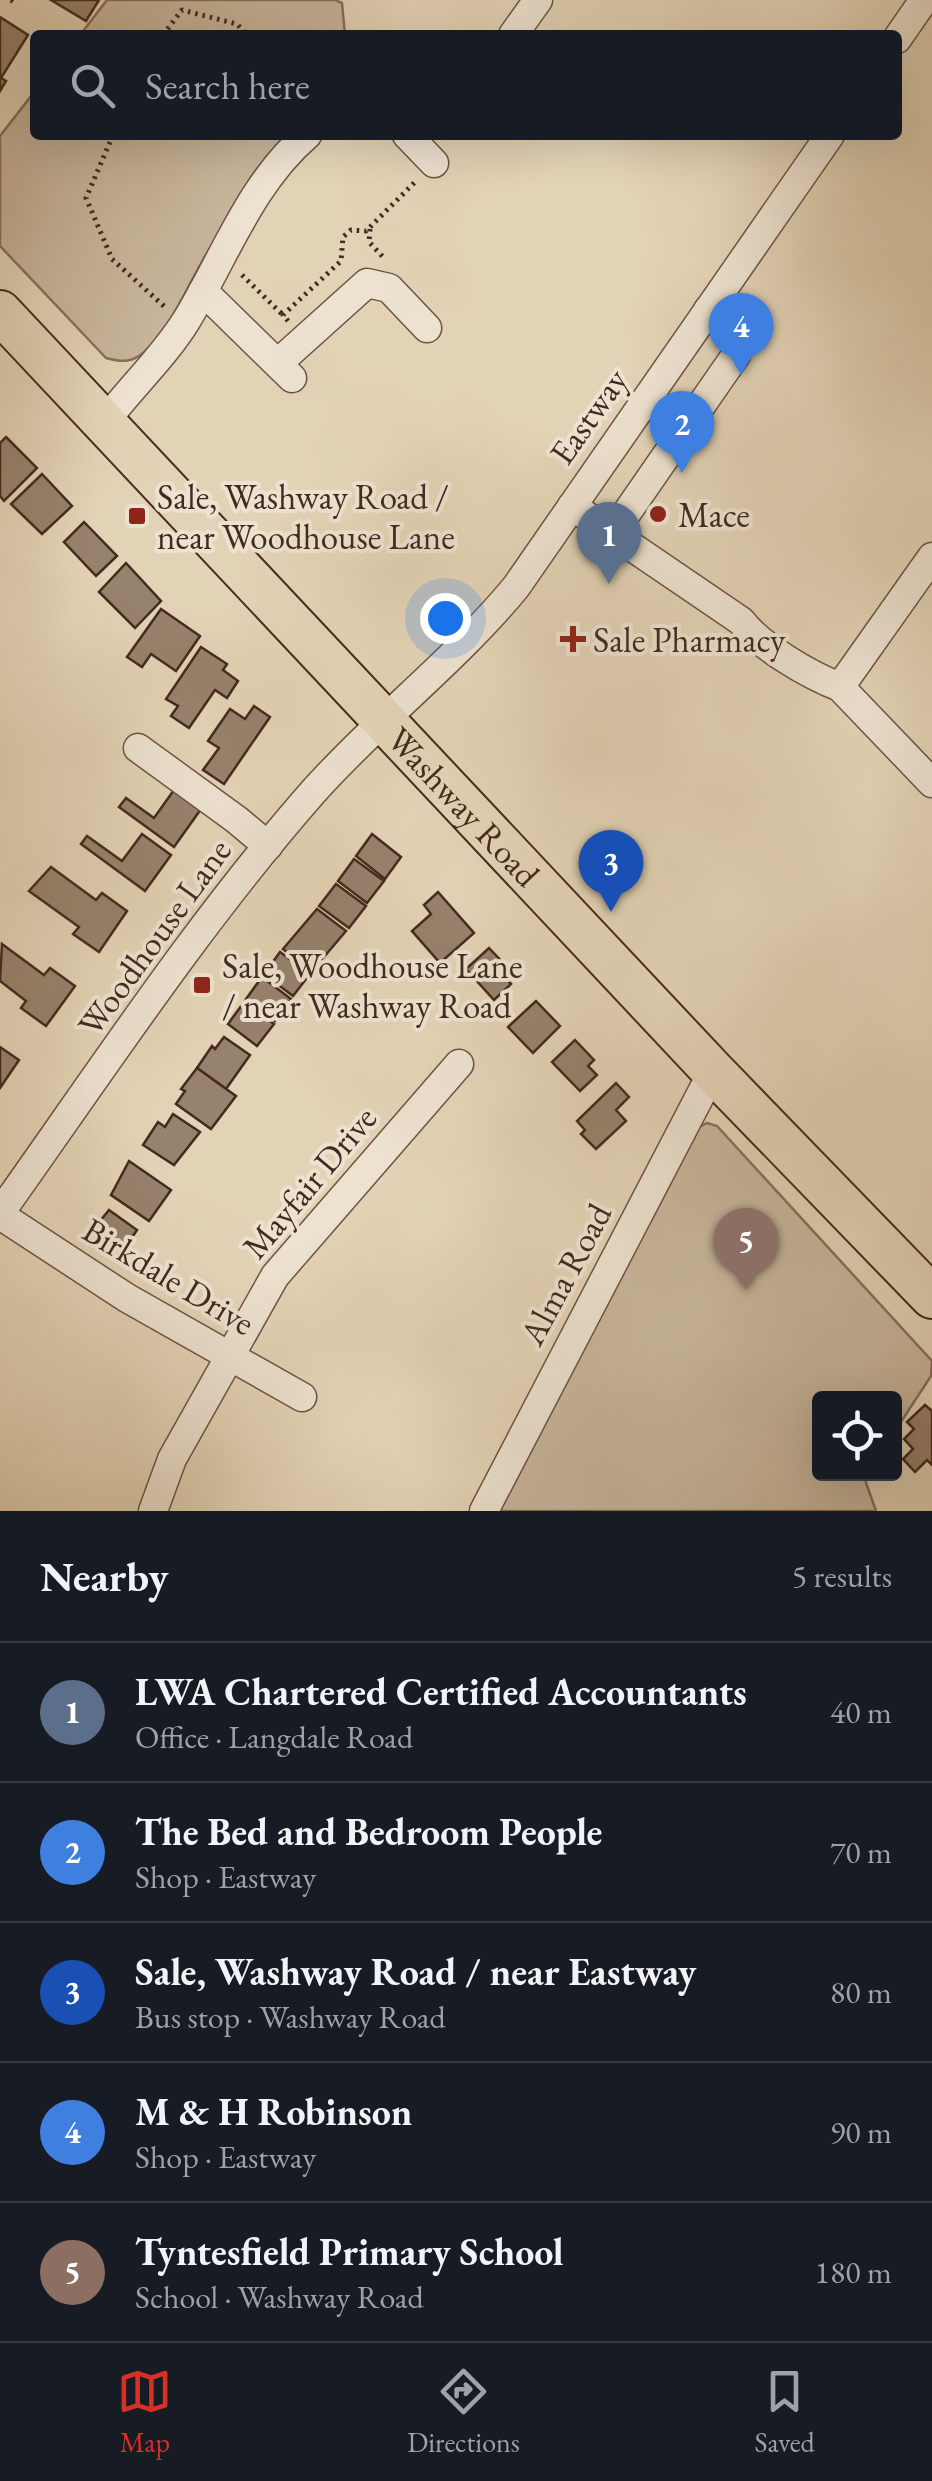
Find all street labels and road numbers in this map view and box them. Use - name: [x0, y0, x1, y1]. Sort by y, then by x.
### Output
- street label: Eastway: [539, 359, 638, 473]
- street label: Washway Road: [378, 717, 551, 896]
- street label: Woodhouse Lane: [67, 829, 241, 1045]
- street label: Mayfair Drive: [232, 1096, 386, 1268]
- street label: Alma Road: [508, 1195, 621, 1353]
- street label: Birkdale Drive: [75, 1207, 263, 1345]

